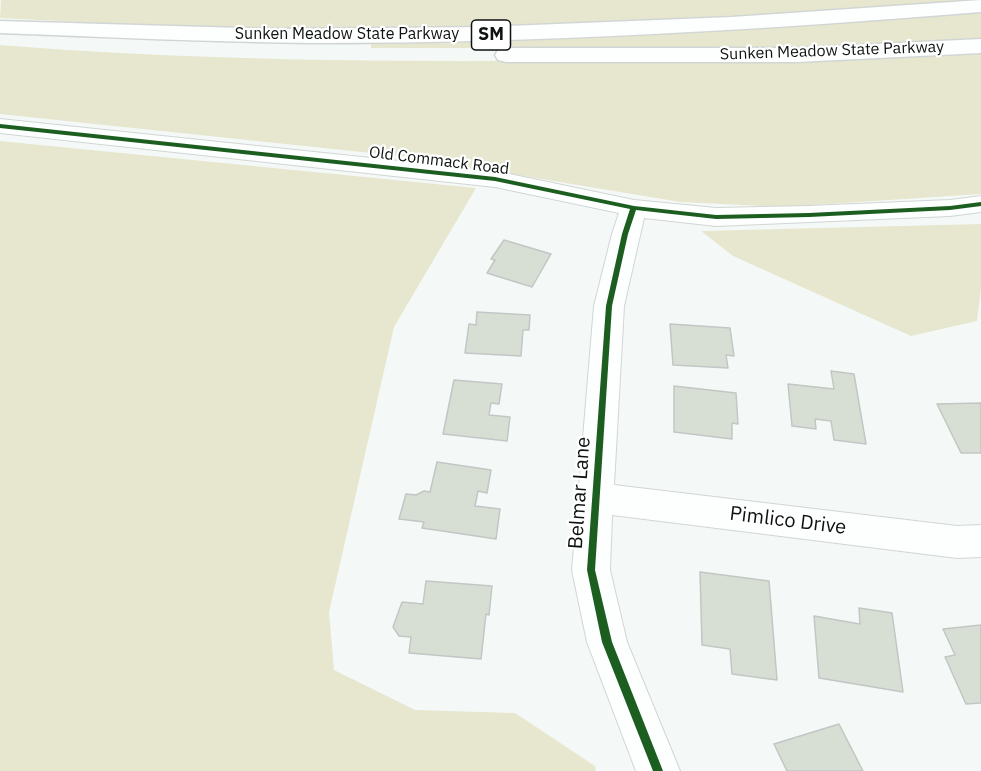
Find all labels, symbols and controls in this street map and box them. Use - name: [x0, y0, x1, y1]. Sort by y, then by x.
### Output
- road number: SM: [472, 20, 510, 50]
- street label: Sunken Meadow State Parkway: [235, 24, 459, 44]
- street label: Sunken Meadow State Parkway: [720, 37, 944, 65]
- street label: Old Commack Road: [368, 143, 510, 179]
- street label: Belmar Lane: [564, 436, 596, 550]
- street label: Pimlico Drive: [728, 502, 848, 540]

